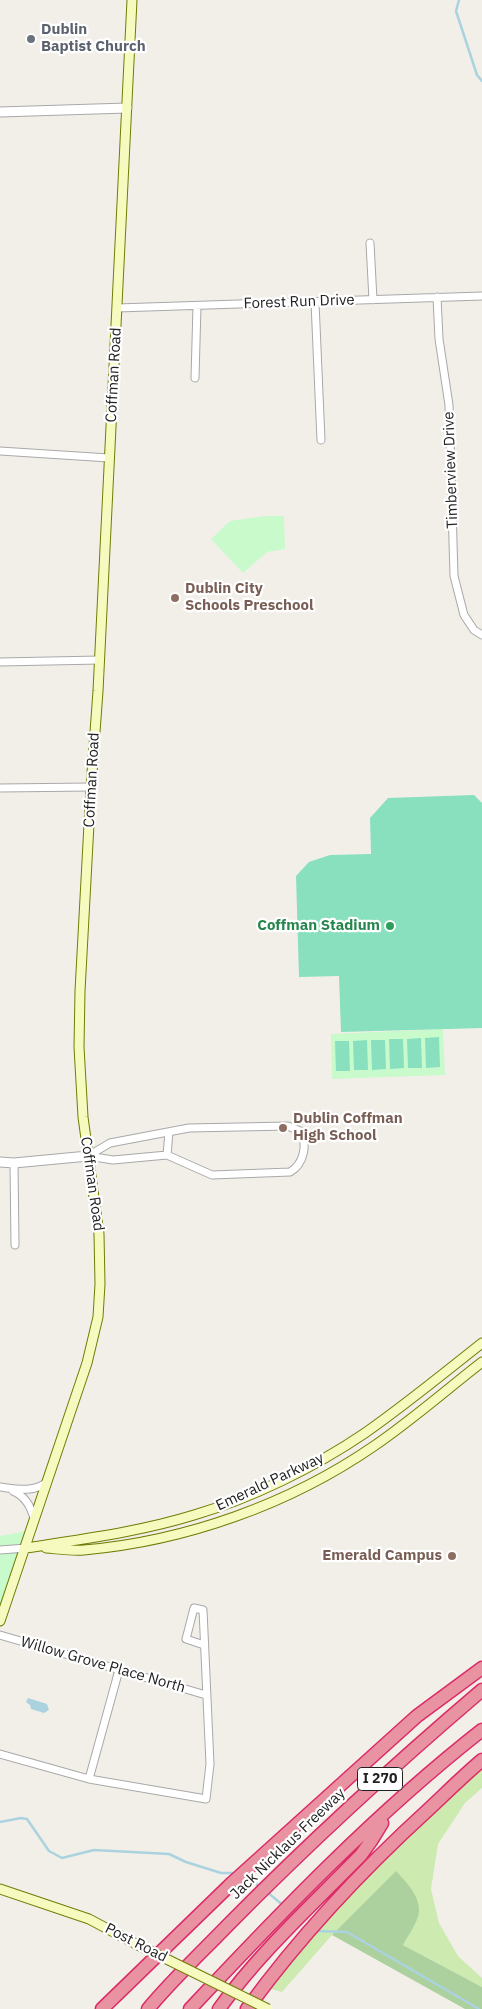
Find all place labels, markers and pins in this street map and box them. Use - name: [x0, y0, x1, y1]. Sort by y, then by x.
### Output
- place label: Dublin Baptist Church: [41, 21, 146, 56]
- marker: Dublin Baptist Church: [25, 33, 37, 45]
- place label: Dublin City Schools Preschool: [185, 580, 313, 615]
- marker: Dublin City Schools Preschool: [169, 592, 181, 604]
- place label: Coffman Stadium: [257, 917, 380, 935]
- marker: Coffman Stadium: [384, 920, 396, 932]
- place label: Dublin Coffman High School: [293, 1110, 403, 1145]
- marker: Dublin Coffman High School: [277, 1122, 289, 1134]
- place label: Emerald Campus: [322, 1547, 442, 1565]
- marker: Emerald Campus: [446, 1550, 458, 1562]

